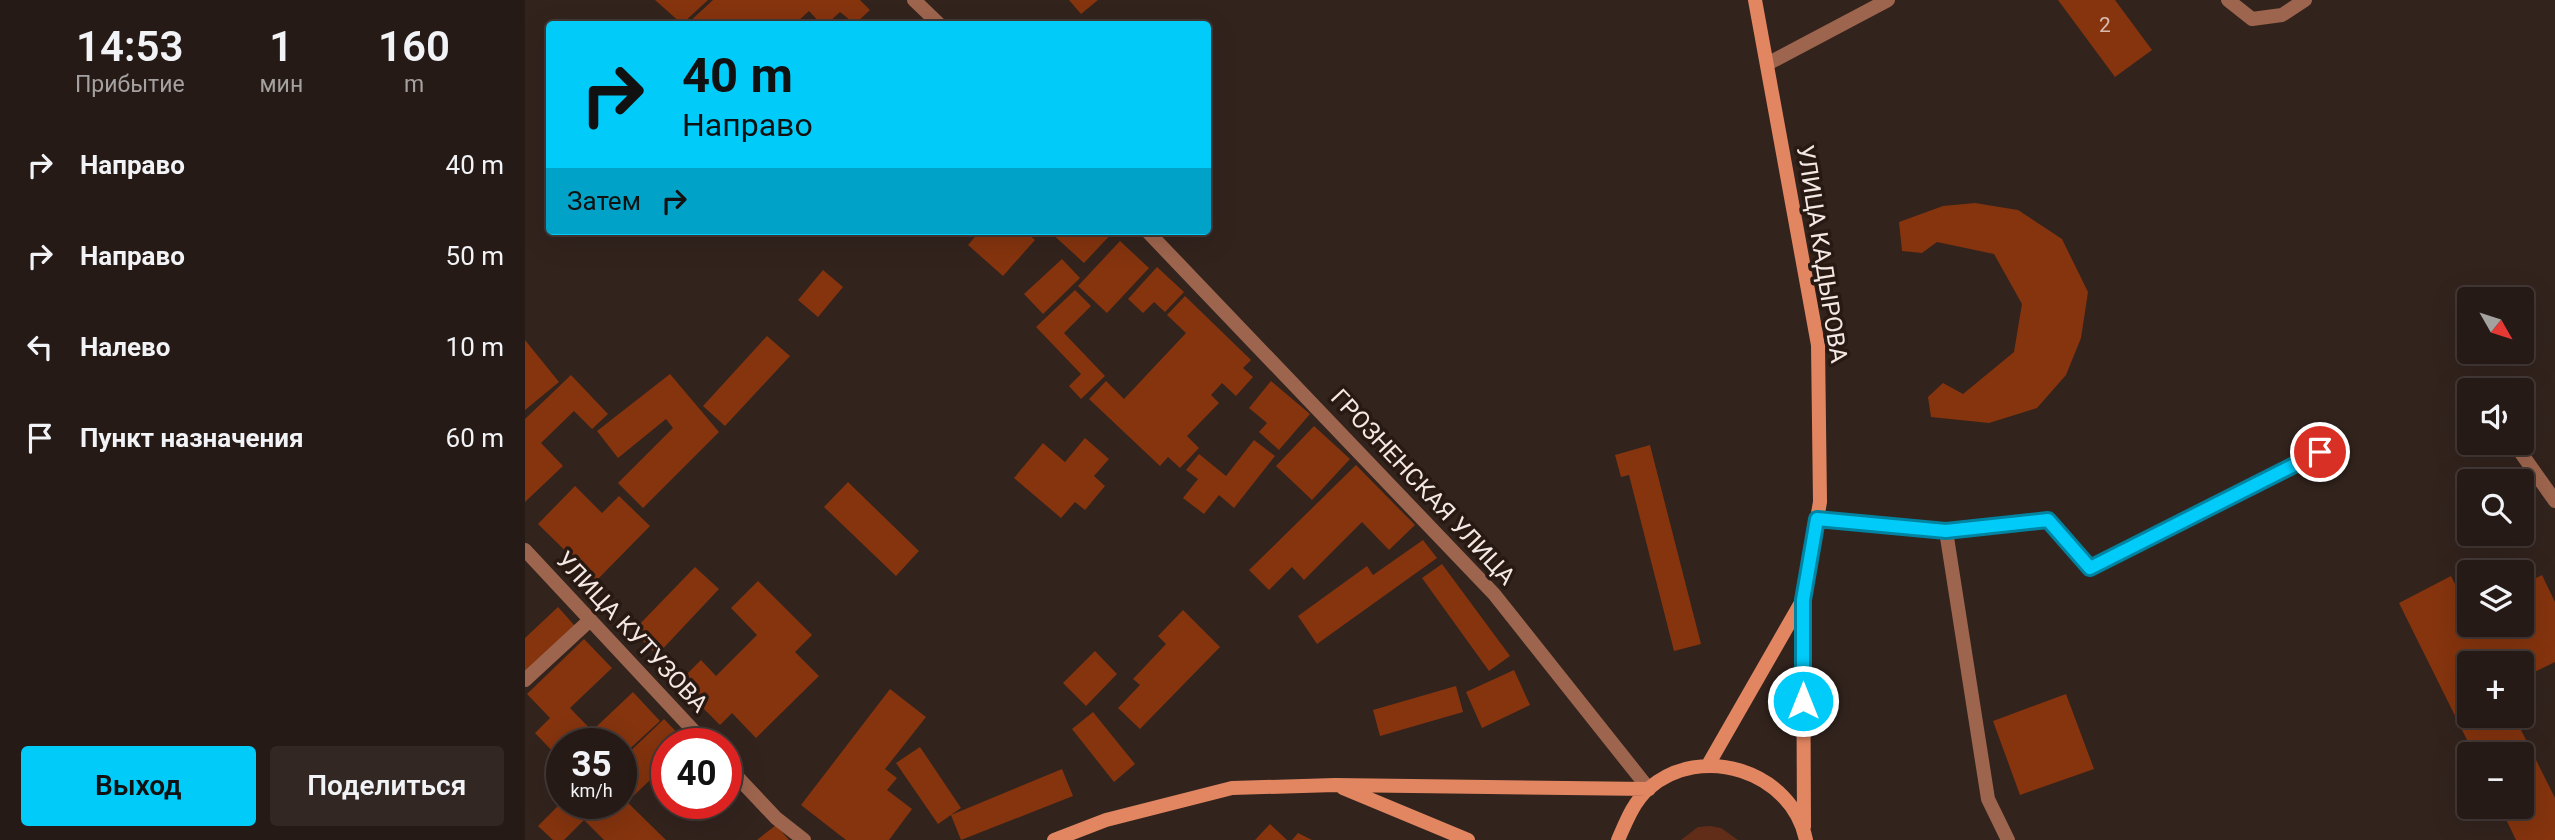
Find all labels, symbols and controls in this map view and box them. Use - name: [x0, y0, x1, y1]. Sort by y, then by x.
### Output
- house number: 2: [2099, 13, 2111, 37]
- text: 14:53: [76, 22, 183, 71]
- text: 1: [269, 22, 293, 71]
- text: 160: [378, 22, 450, 71]
- text: 40 m: [682, 47, 793, 104]
- icon: right: [567, 49, 658, 140]
- text: Прибытие: [75, 71, 185, 98]
- text: мин: [260, 71, 303, 98]
- text: m: [404, 71, 424, 98]
- text: Направо: [682, 106, 813, 144]
- street label: УЛИЦА КАДЫРОВА: [1791, 143, 1853, 365]
- icon: right: [21, 146, 59, 184]
- text: Направо: [80, 150, 185, 180]
- text: 40 m: [446, 150, 504, 180]
- icon: right: [655, 182, 693, 220]
- text: Затем: [567, 186, 641, 216]
- icon: right: [21, 237, 59, 275]
- text: Направо: [80, 241, 185, 271]
- text: 50 m: [446, 241, 504, 271]
- north arrow: [2457, 287, 2534, 364]
- map controls: [2457, 287, 2534, 819]
- icon: left: [21, 328, 59, 366]
- text: Налево: [80, 332, 170, 362]
- text: 10 m: [446, 332, 504, 362]
- button: sound: [2457, 378, 2534, 455]
- street label: ГРОЗНЕНСКАЯ УЛИЦА: [1325, 383, 1521, 591]
- icon: arrive: [21, 419, 59, 457]
- pin: [2290, 422, 2350, 482]
- text: Пункт назначения: [80, 423, 304, 453]
- text: 60 m: [446, 423, 504, 453]
- icon: arrive: [2301, 433, 2339, 471]
- button: search: [2457, 469, 2534, 546]
- street label: УЛИЦА КУТУЗОВА: [550, 546, 714, 718]
- button: layers: [2457, 560, 2534, 637]
- button: +: [2457, 651, 2534, 728]
- position arrow: [1766, 664, 1840, 738]
- speed limit sign: 40: [651, 728, 742, 819]
- button: −: [2457, 742, 2534, 819]
- text: 35: [571, 744, 612, 785]
- button: Выход: [21, 746, 256, 826]
- button: Поделиться: [270, 746, 504, 826]
- text: km/h: [570, 780, 613, 801]

